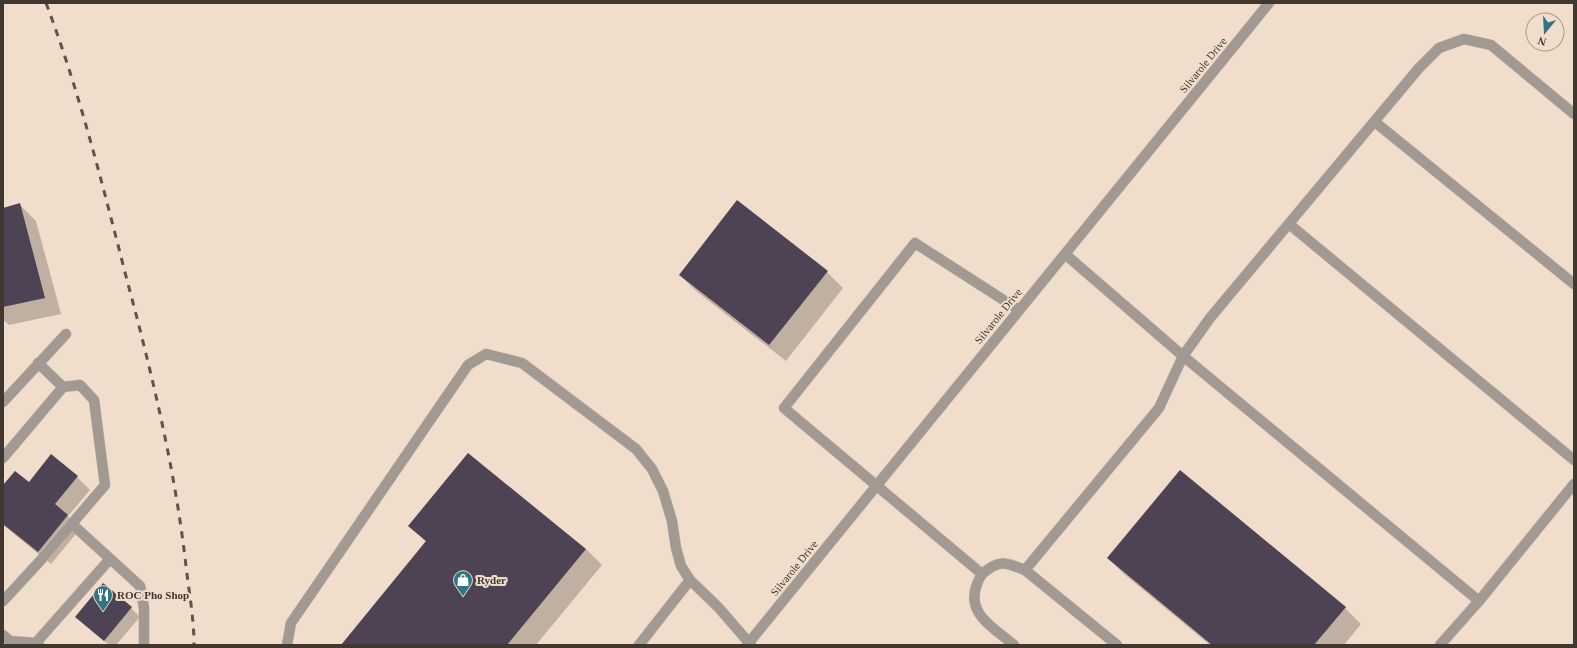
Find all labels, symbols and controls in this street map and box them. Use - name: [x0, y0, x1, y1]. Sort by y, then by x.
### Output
- north arrow: [1525, 12, 1565, 52]
- street label: Silvarole Drive: [1177, 35, 1229, 95]
- text: N: [1536, 35, 1548, 48]
- street label: Silvarole Drive: [972, 286, 1024, 346]
- street label: Silvarole Drive: [768, 538, 820, 598]
- shop icon: Ryder: [452, 569, 474, 597]
- place label: Ryder: [477, 574, 506, 586]
- restaurant icon: ROC Pho Shop: [92, 584, 114, 612]
- place label: ROC Pho Shop: [117, 589, 189, 601]

